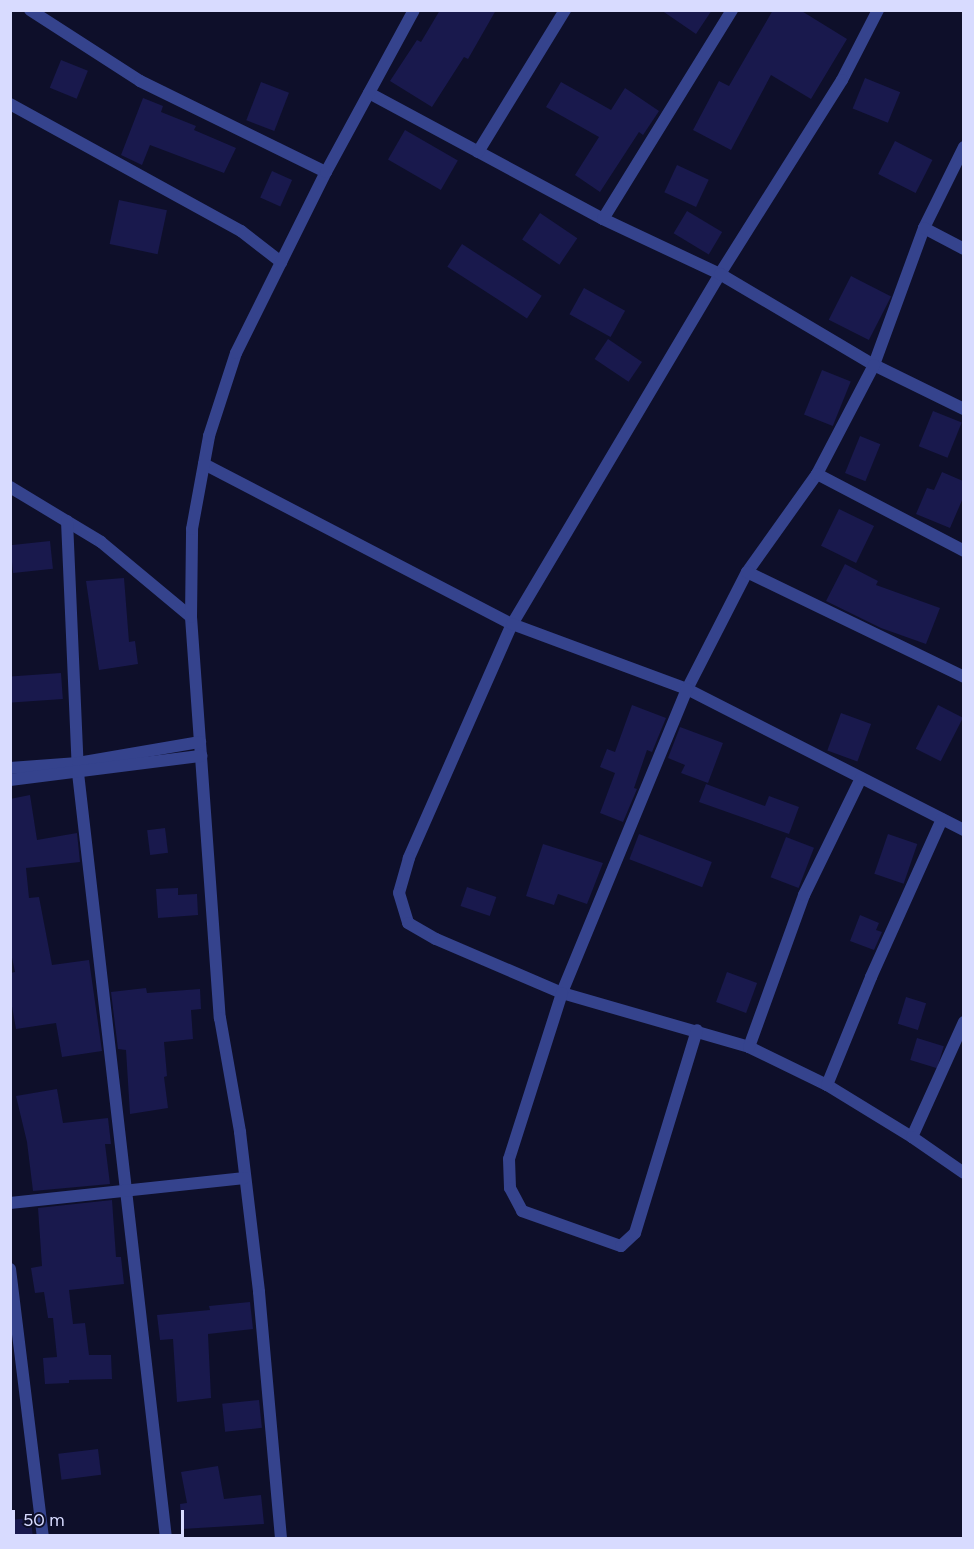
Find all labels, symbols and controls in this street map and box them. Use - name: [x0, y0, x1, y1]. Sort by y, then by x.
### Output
- scale bar: [15, 1498, 188, 1536]
- text: 50 m: [23, 1509, 65, 1531]

